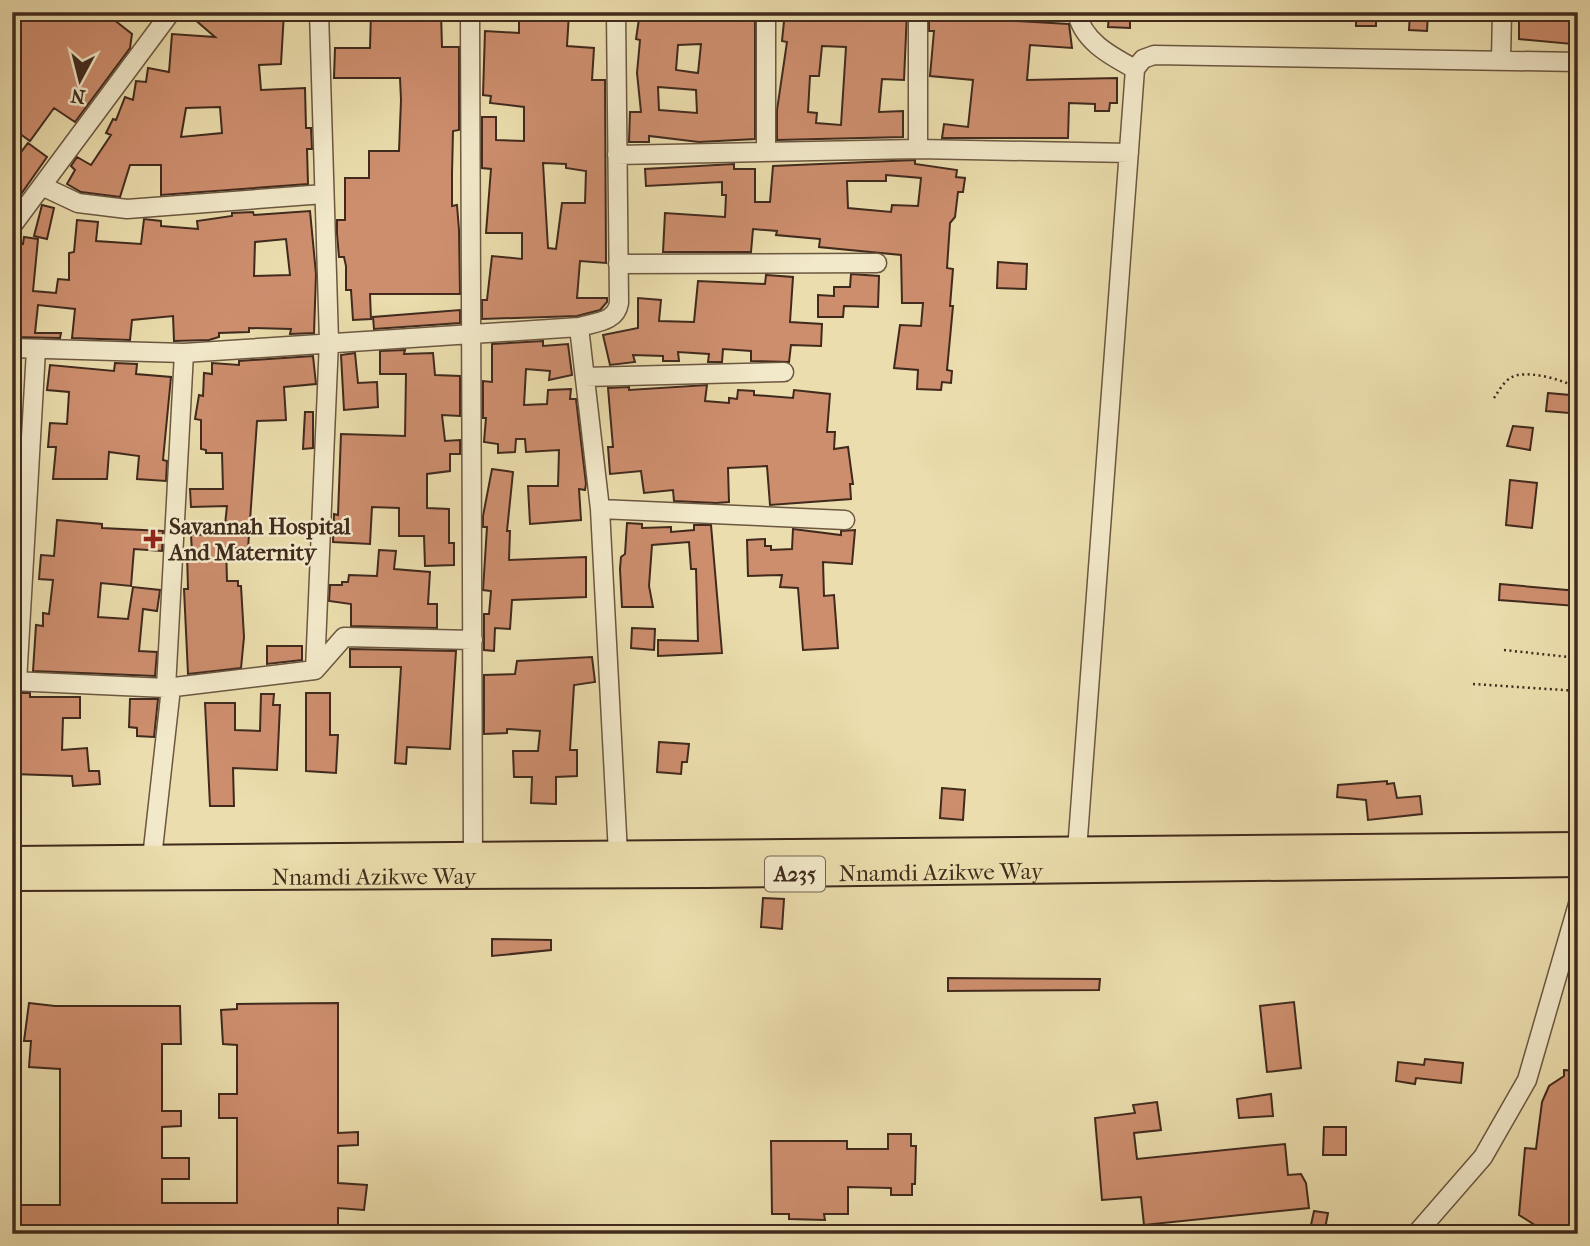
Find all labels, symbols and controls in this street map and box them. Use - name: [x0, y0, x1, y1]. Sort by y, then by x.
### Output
- north arrow: [46, 46, 116, 116]
- text: N: [69, 84, 87, 108]
- place label: Savannah Hospital And Maternity: [167, 513, 351, 566]
- marker: Savannah Hospital And Maternity: [143, 529, 163, 549]
- road number: A235: [765, 856, 825, 892]
- street label: Nnamdi Azikwe Way: [839, 858, 1044, 887]
- street label: Nnamdi Azikwe Way: [272, 863, 477, 891]

